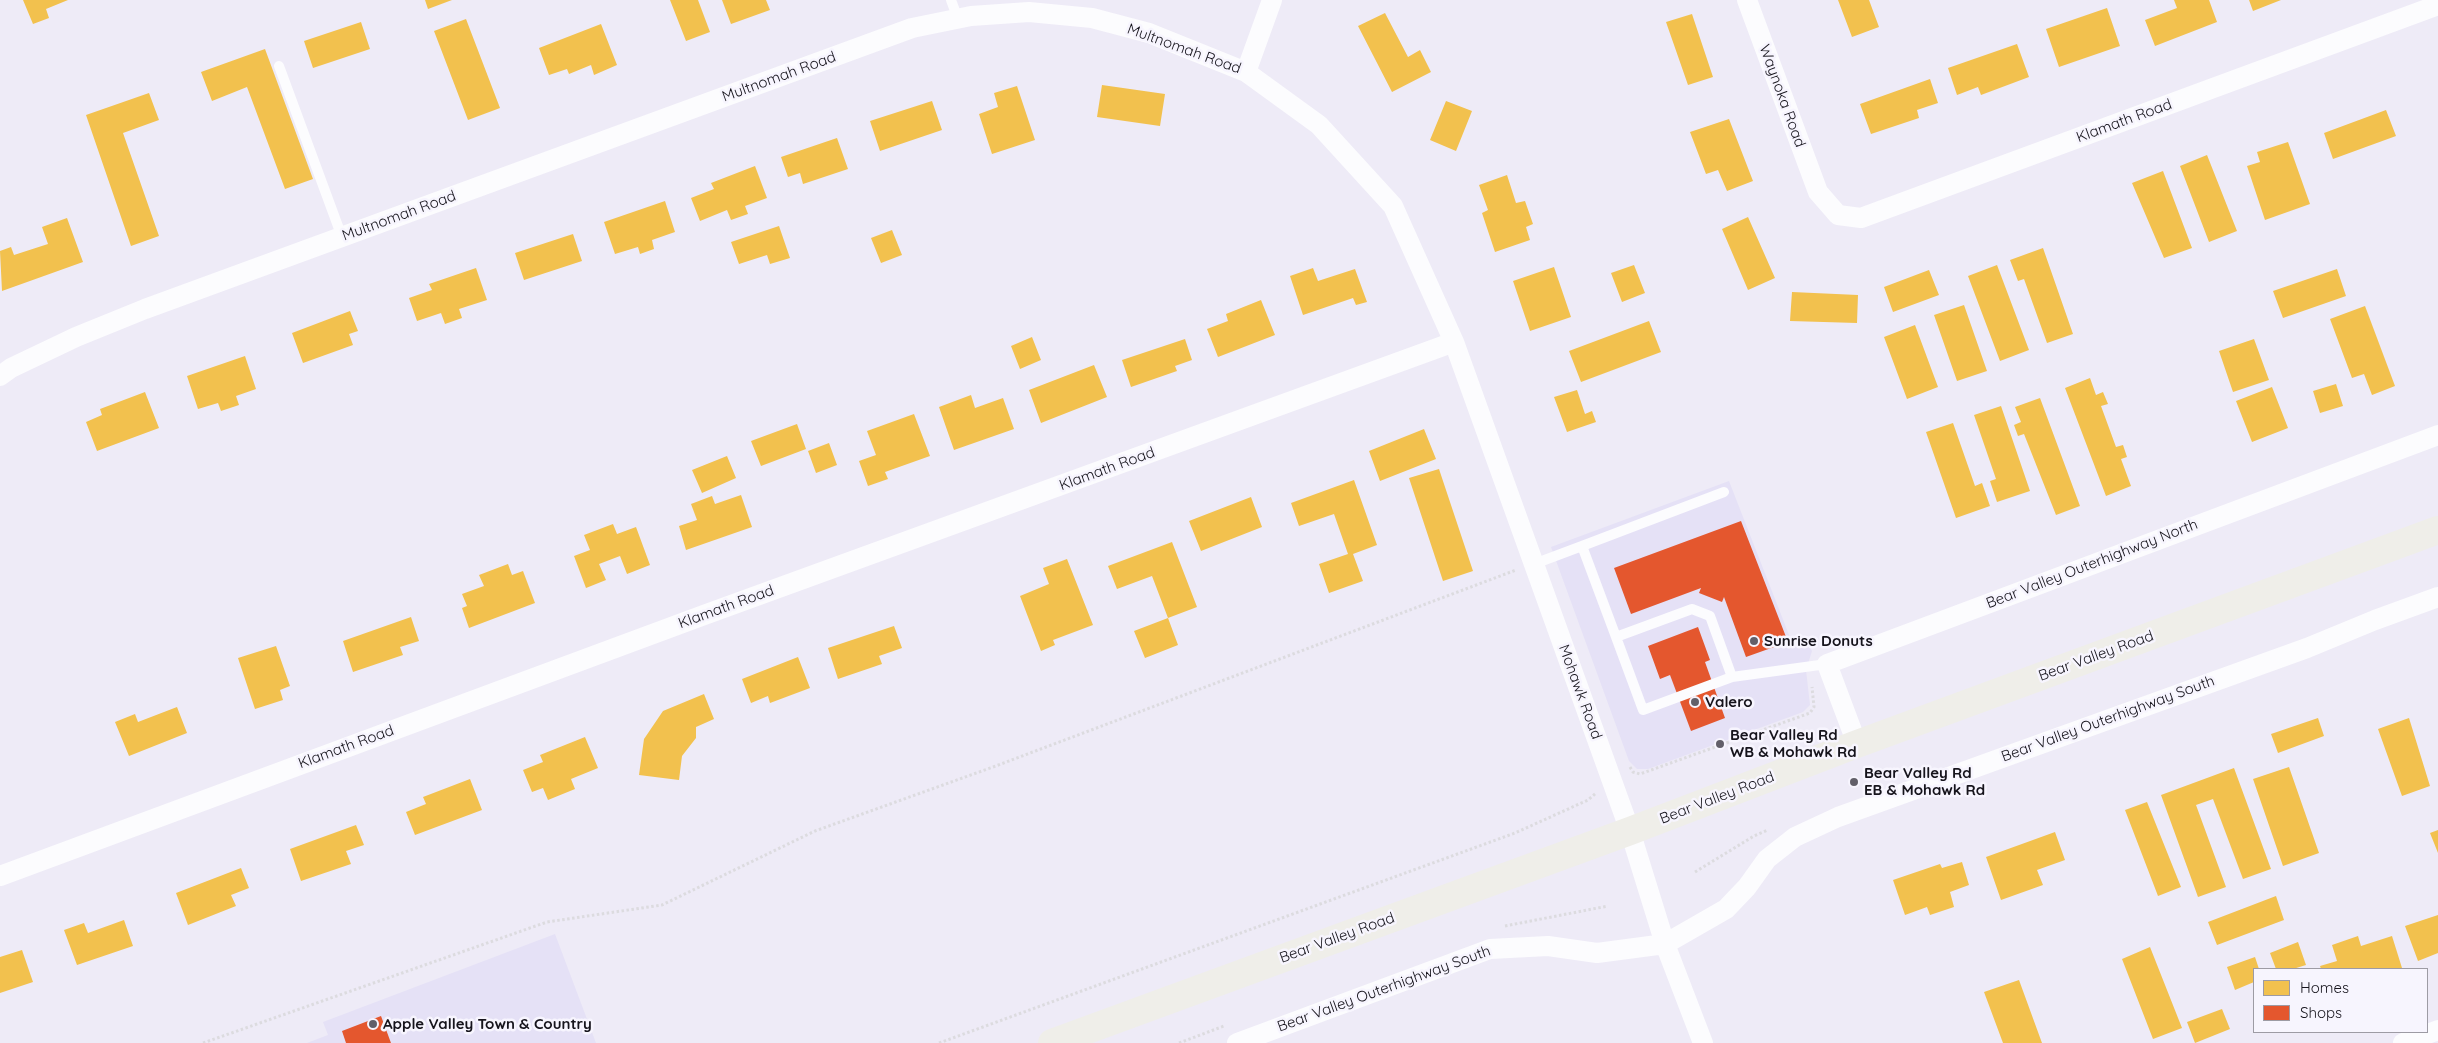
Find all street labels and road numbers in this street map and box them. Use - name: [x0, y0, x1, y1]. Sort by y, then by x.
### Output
- street label: Multnomah Road: [1125, 20, 1243, 78]
- street label: Waynoka Road: [1755, 42, 1809, 150]
- street label: Multnomah Road: [720, 48, 838, 106]
- street label: Klamath Road: [2074, 95, 2174, 147]
- street label: Multnomah Road: [340, 187, 458, 245]
- street label: Klamath Road: [1057, 443, 1157, 495]
- street label: Bear Valley Outerhighway North: [1984, 515, 2200, 613]
- street label: Klamath Road: [676, 581, 776, 633]
- street label: Bear Valley Road: [2036, 627, 2156, 685]
- street label: Mohawk Road: [1555, 642, 1605, 742]
- street label: Bear Valley Outerhighway South: [1999, 672, 2217, 766]
- street label: Klamath Road: [296, 721, 396, 773]
- street label: Bear Valley Road: [1657, 768, 1777, 828]
- street label: Bear Valley Road: [1277, 909, 1397, 967]
- street label: Bear Valley Outerhighway South: [1275, 942, 1493, 1036]

